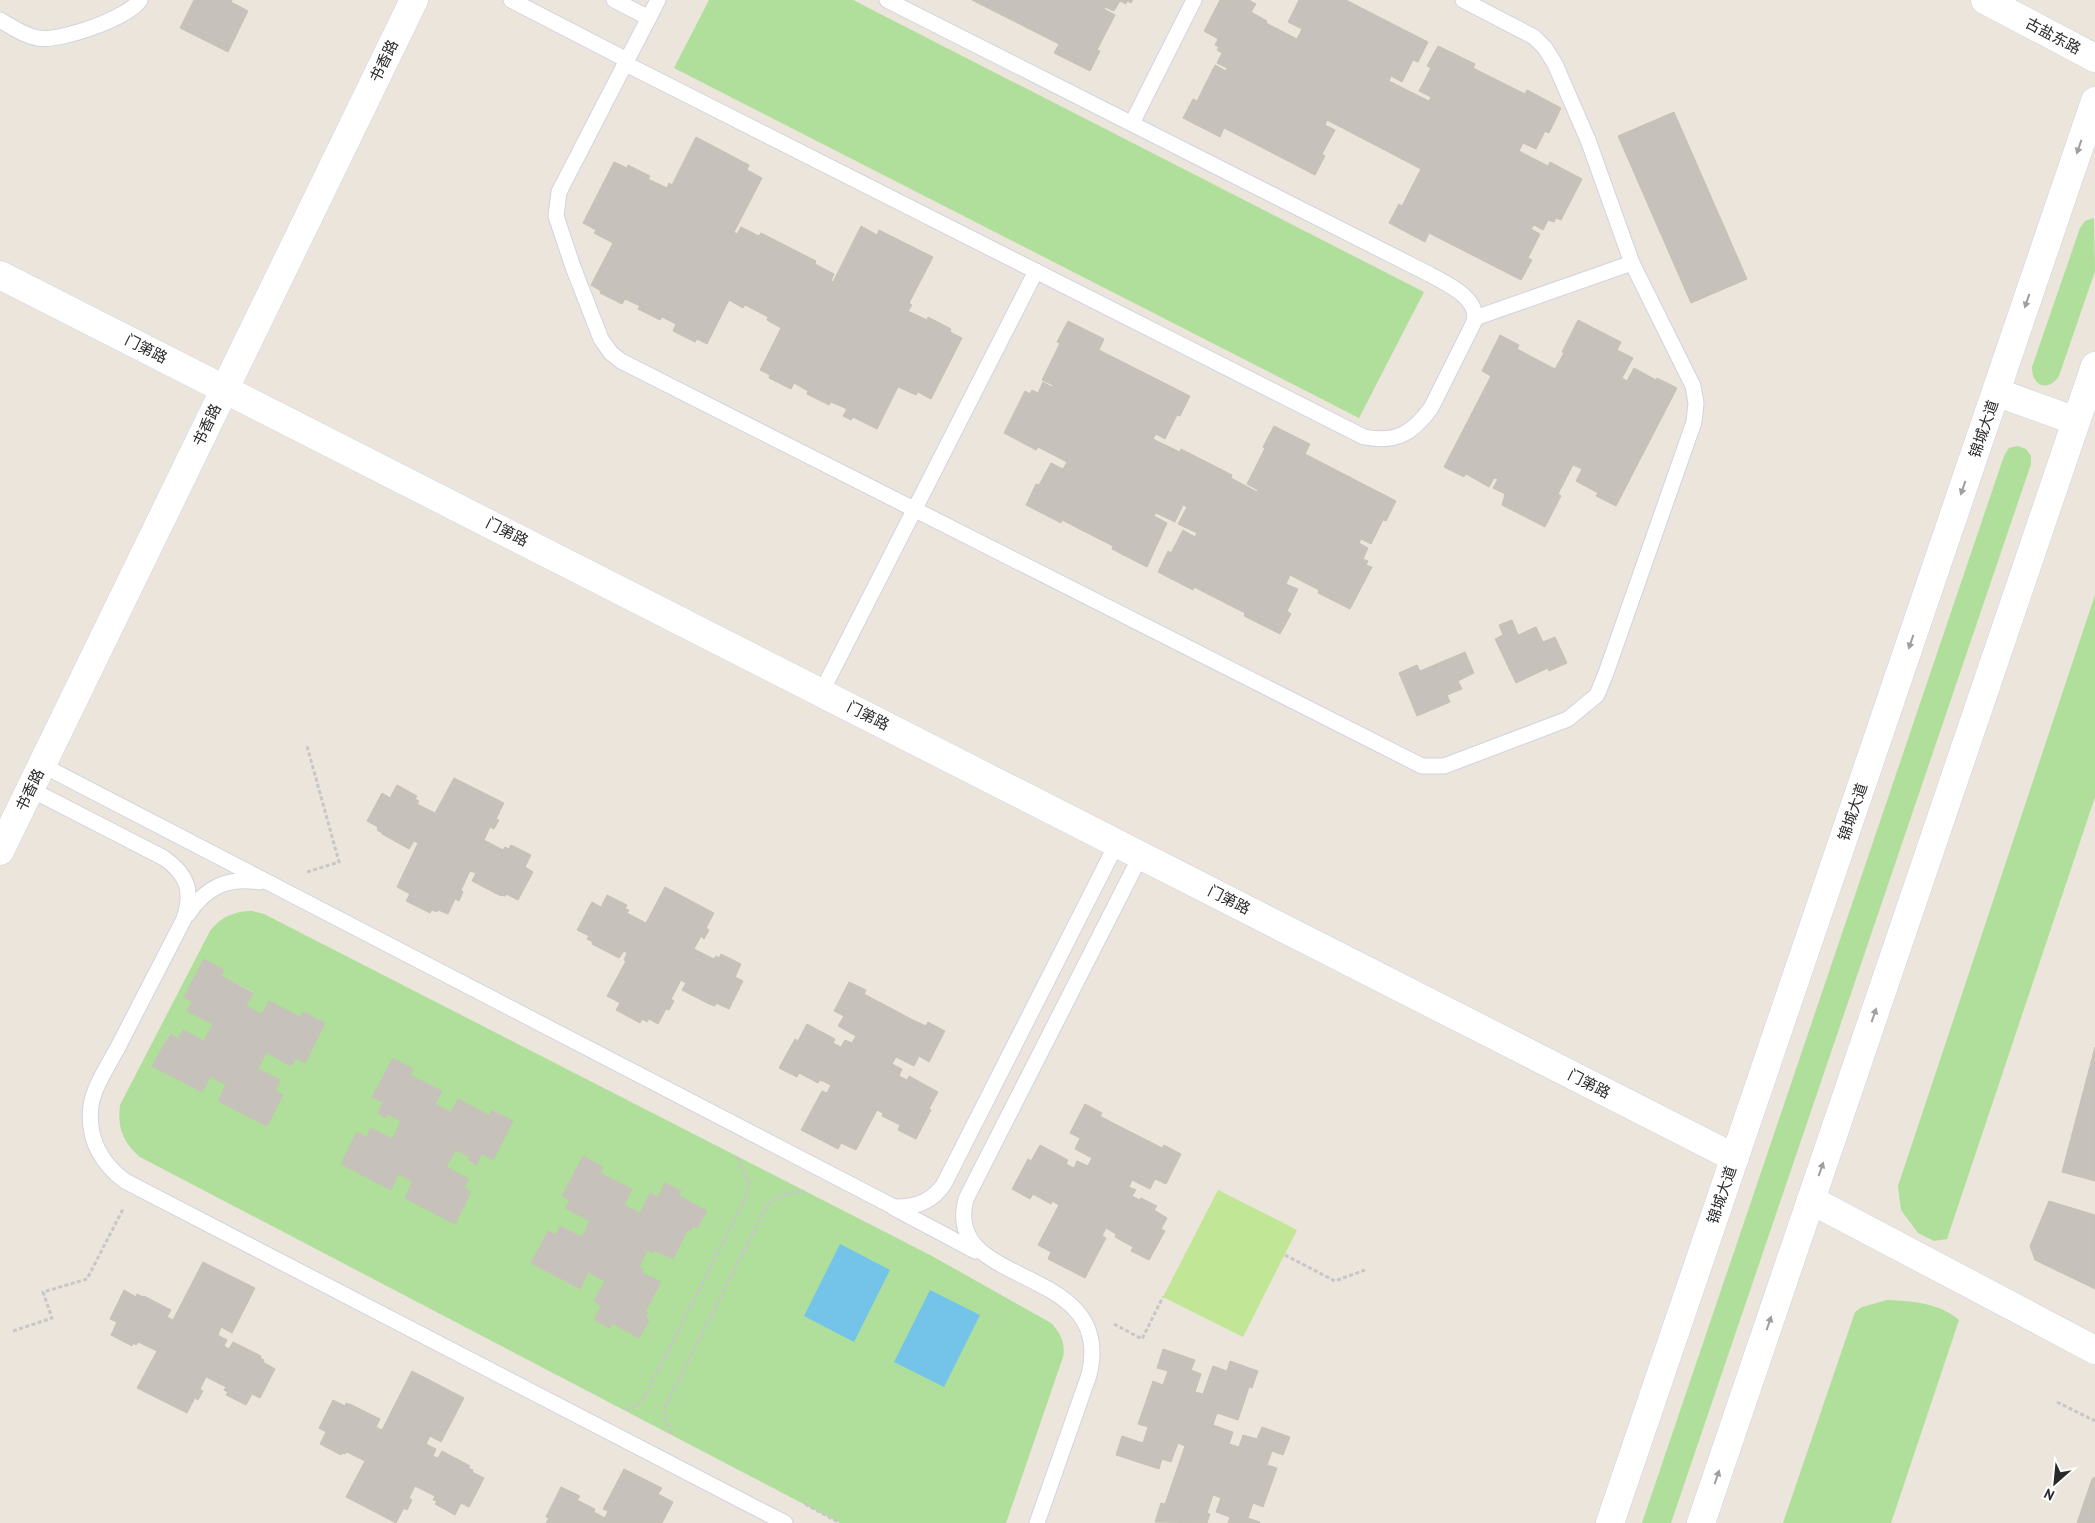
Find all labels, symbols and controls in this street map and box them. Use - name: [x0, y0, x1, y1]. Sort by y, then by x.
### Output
- street label: 古盐东路: [2022, 13, 2084, 58]
- street label: 书香路: [365, 36, 402, 85]
- one-way arrow: [2075, 140, 2082, 155]
- one-way arrow: [2023, 294, 2031, 309]
- street label: 门第路: [122, 330, 171, 367]
- street label: 锦城大道: [1965, 397, 2002, 460]
- street label: 书香路: [188, 400, 225, 449]
- one-way arrow: [1959, 481, 1967, 496]
- street label: 门第路: [483, 513, 532, 550]
- one-way arrow: [1907, 635, 1915, 650]
- street label: 门第路: [844, 697, 893, 734]
- street label: 书香路: [11, 765, 48, 814]
- street label: 锦城大道: [1834, 780, 1871, 843]
- street label: 门第路: [1205, 881, 1254, 918]
- one-way arrow: [1871, 1008, 1878, 1023]
- street label: 门第路: [1565, 1065, 1614, 1102]
- one-way arrow: [1818, 1161, 1826, 1176]
- street label: 锦城大道: [1703, 1163, 1740, 1226]
- one-way arrow: [1765, 1315, 1773, 1330]
- north arrow: [2030, 1458, 2080, 1508]
- one-way arrow: [1713, 1469, 1721, 1484]
- text: N: [2041, 1484, 2057, 1505]

